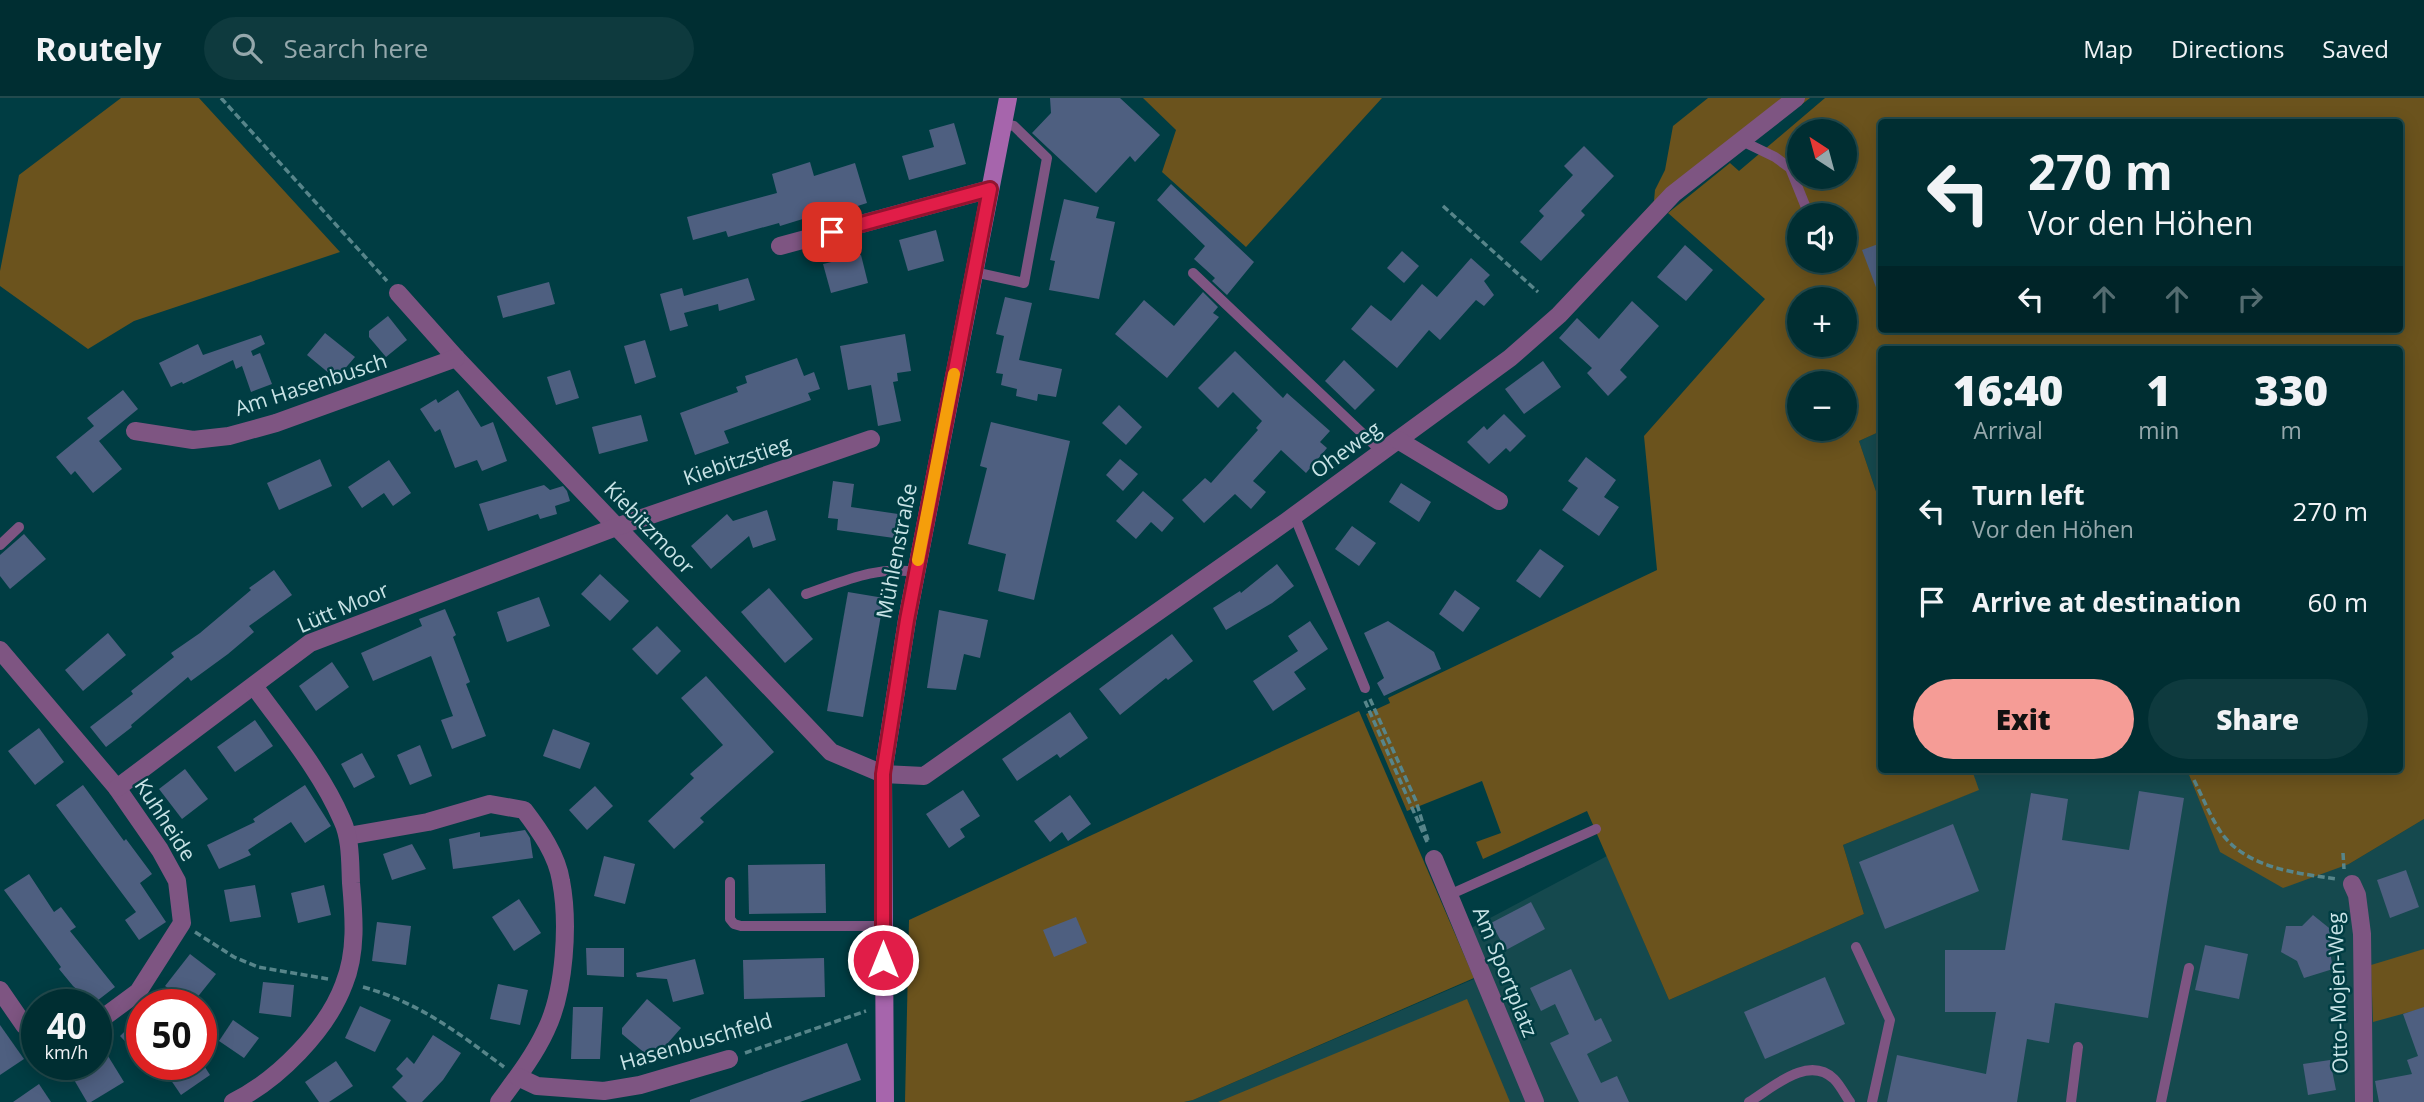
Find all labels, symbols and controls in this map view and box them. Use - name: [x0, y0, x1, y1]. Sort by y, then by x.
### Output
- search box: [204, 17, 694, 80]
- text: Routely: [35, 26, 162, 71]
- icon: search: [228, 29, 266, 67]
- text: Search here: [284, 30, 428, 66]
- text: Map: [2083, 32, 2133, 65]
- text: Directions: [2171, 32, 2284, 65]
- text: Saved: [2322, 32, 2389, 65]
- north arrow: [1787, 119, 1857, 189]
- map controls: [1787, 119, 1857, 441]
- text: 270 m: [2028, 138, 2173, 204]
- icon: left: [1913, 147, 2004, 238]
- text: Vor den Höhen: [2028, 201, 2253, 244]
- pin: [802, 202, 862, 262]
- button: sound: [1787, 203, 1857, 273]
- icon: arrive: [813, 213, 851, 251]
- icon: left: [2012, 280, 2050, 318]
- icon: ahead: [2085, 280, 2123, 318]
- icon: ahead: [2158, 280, 2196, 318]
- icon: right: [2231, 280, 2269, 318]
- button: +: [1787, 287, 1857, 357]
- street label: Am Hasenbusch: [231, 346, 390, 422]
- text: 16:40: [1953, 361, 2063, 418]
- text: 1: [2147, 361, 2171, 418]
- text: 330: [2254, 361, 2328, 418]
- button: −: [1787, 371, 1857, 441]
- street label: Oheweg: [1305, 414, 1386, 484]
- text: Arrival: [1974, 414, 2043, 446]
- text: min: [2138, 414, 2179, 446]
- text: m: [2281, 414, 2302, 446]
- street label: Kiebitzstieg: [679, 429, 794, 491]
- street label: Kiebitzmoor: [598, 475, 701, 580]
- text: Turn left: [1972, 477, 2084, 513]
- street label: Mühlenstraße: [869, 481, 923, 621]
- icon: left: [1913, 492, 1951, 530]
- text: 270 m: [2293, 493, 2368, 529]
- text: Vor den Höhen: [1972, 513, 2134, 545]
- street label: Lütt Moor: [292, 575, 393, 639]
- icon: arrive: [1913, 583, 1951, 621]
- text: Arrive at destination: [1972, 584, 2241, 620]
- text: 60 m: [2307, 584, 2368, 620]
- button: Exit: [1913, 679, 2134, 759]
- button: Share: [2148, 679, 2368, 759]
- street label: Kuhheide: [129, 773, 203, 866]
- street label: Am Sportplatz: [1467, 902, 1545, 1041]
- street label: Otto-Mojen-Weg: [2320, 912, 2354, 1074]
- position arrow: [846, 923, 920, 997]
- speed limit sign: 50: [126, 989, 217, 1080]
- text: 40: [46, 1002, 87, 1049]
- street label: Hasenbuschfeld: [616, 1006, 775, 1076]
- text: km/h: [45, 1040, 88, 1064]

